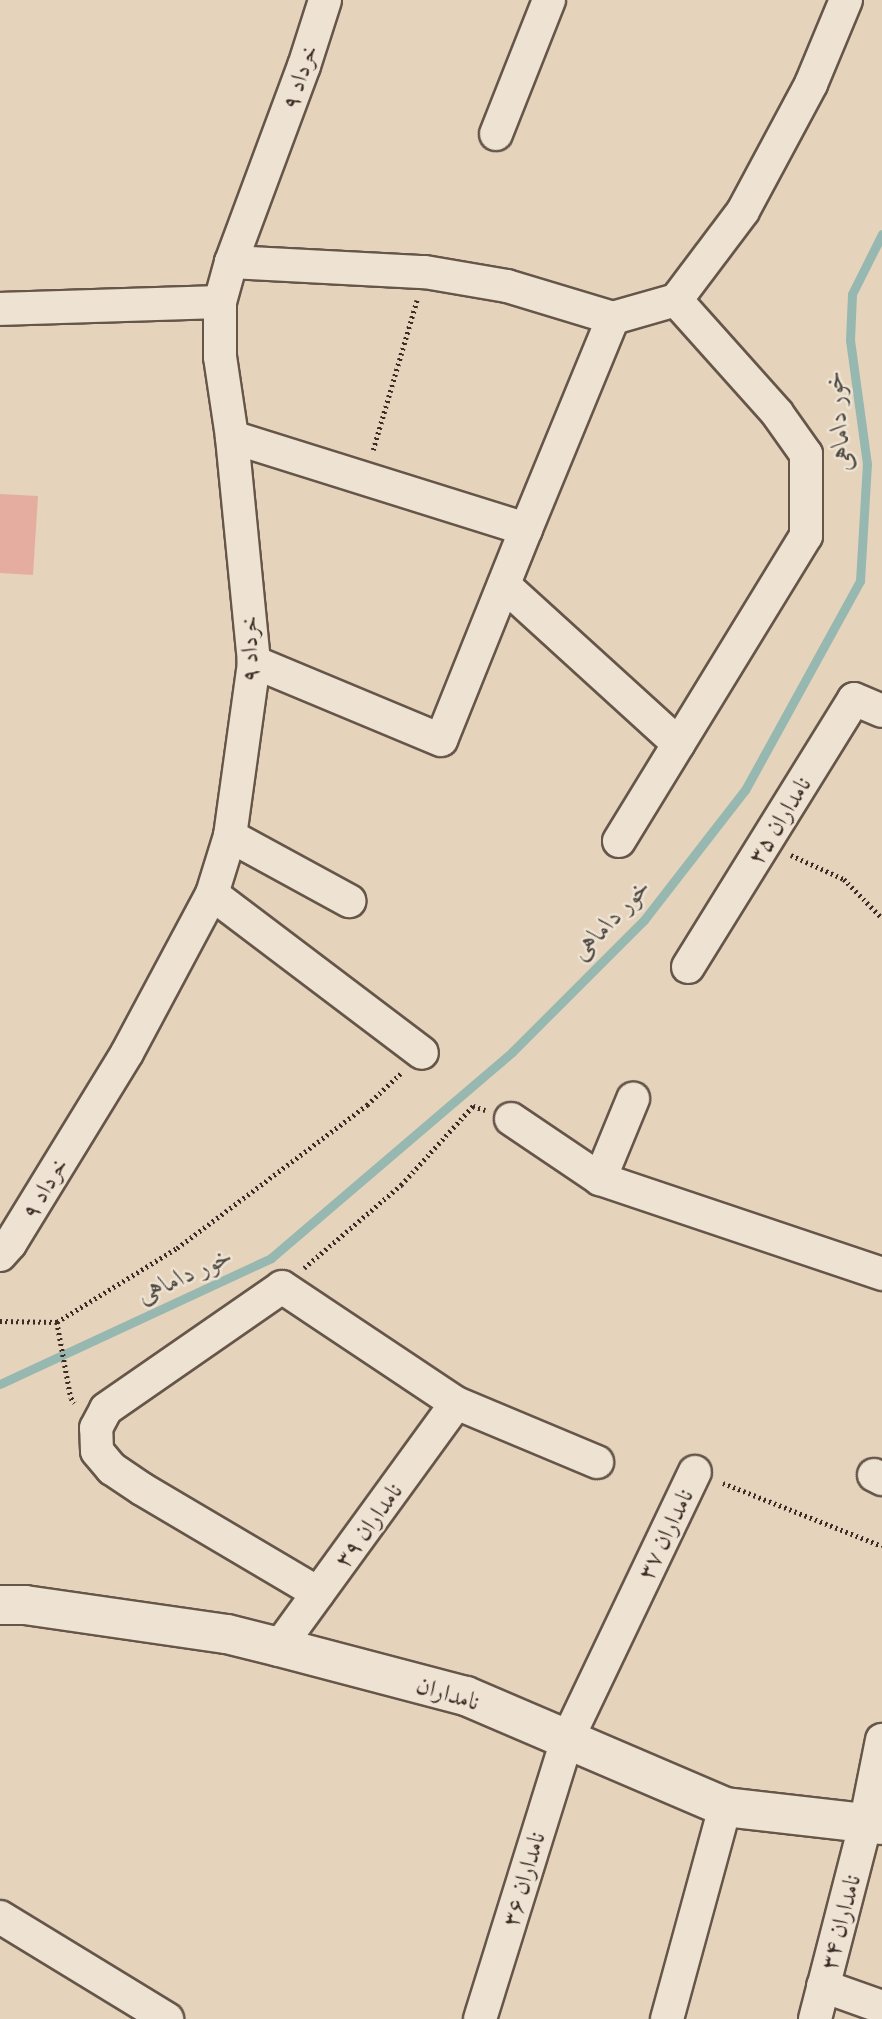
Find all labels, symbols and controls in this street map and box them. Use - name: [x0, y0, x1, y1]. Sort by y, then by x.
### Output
- street label: خرداد ۹: [275, 41, 323, 113]
- water label: خور داماهی: [817, 369, 859, 473]
- street label: خرداد ۹: [234, 615, 264, 683]
- street label: نامداران ۳۵: [741, 771, 817, 869]
- water label: خور داماهی: [565, 871, 657, 967]
- street label: خرداد ۹: [14, 1152, 74, 1224]
- water label: خور داماهی: [132, 1239, 238, 1311]
- street label: نامداران ۳۹: [328, 1477, 408, 1573]
- street label: نامداران ۳۷: [631, 1484, 699, 1584]
- street label: نامداران: [413, 1670, 483, 1716]
- street label: نامداران ۳۶: [495, 1828, 551, 1930]
- street label: نامداران ۳۴: [813, 1871, 867, 1973]

